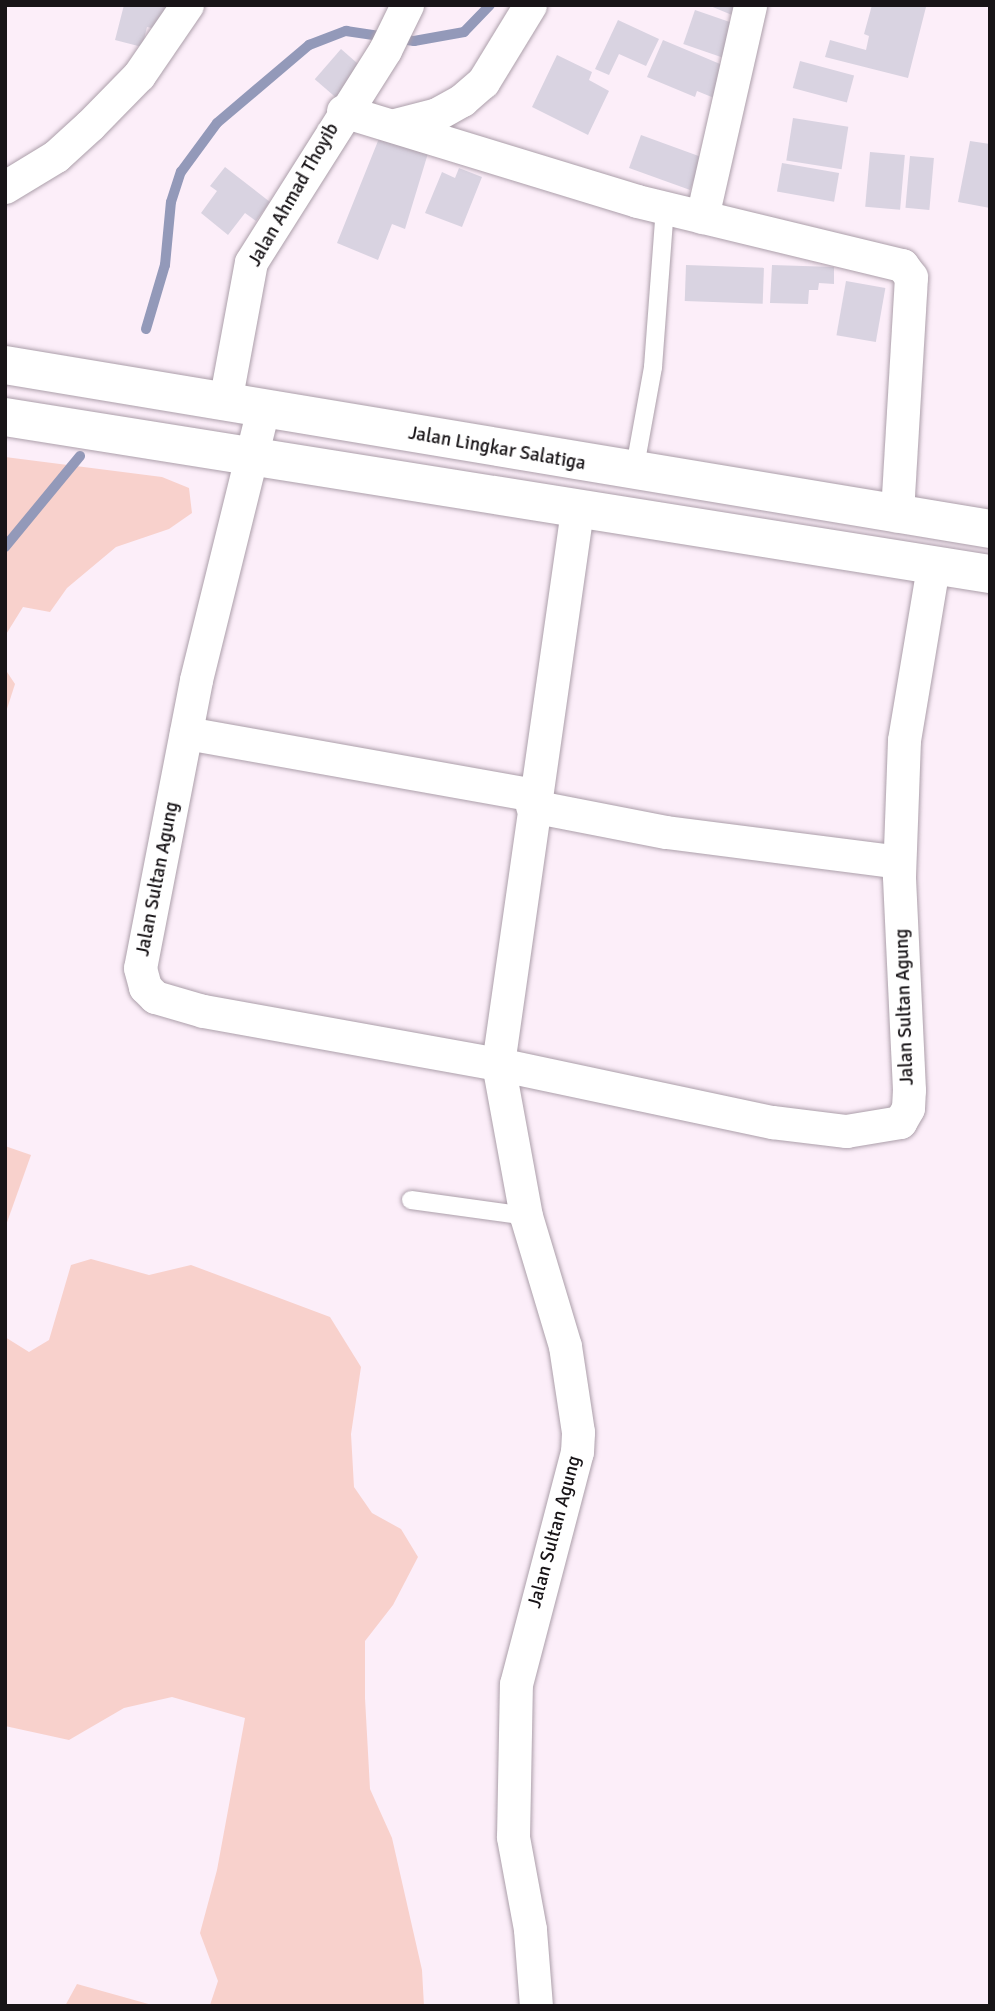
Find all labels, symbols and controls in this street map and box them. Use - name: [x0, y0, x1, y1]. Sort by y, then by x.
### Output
- street label: Jalan Ahmad Thoyib: [244, 119, 344, 271]
- street label: Jalan Lingkar Salatiga: [407, 422, 587, 476]
- street label: Jalan Sultan Agung: [132, 800, 184, 958]
- street label: Jalan Sultan Agung: [891, 928, 919, 1086]
- street label: Jalan Sultan Agung: [524, 1453, 586, 1611]

